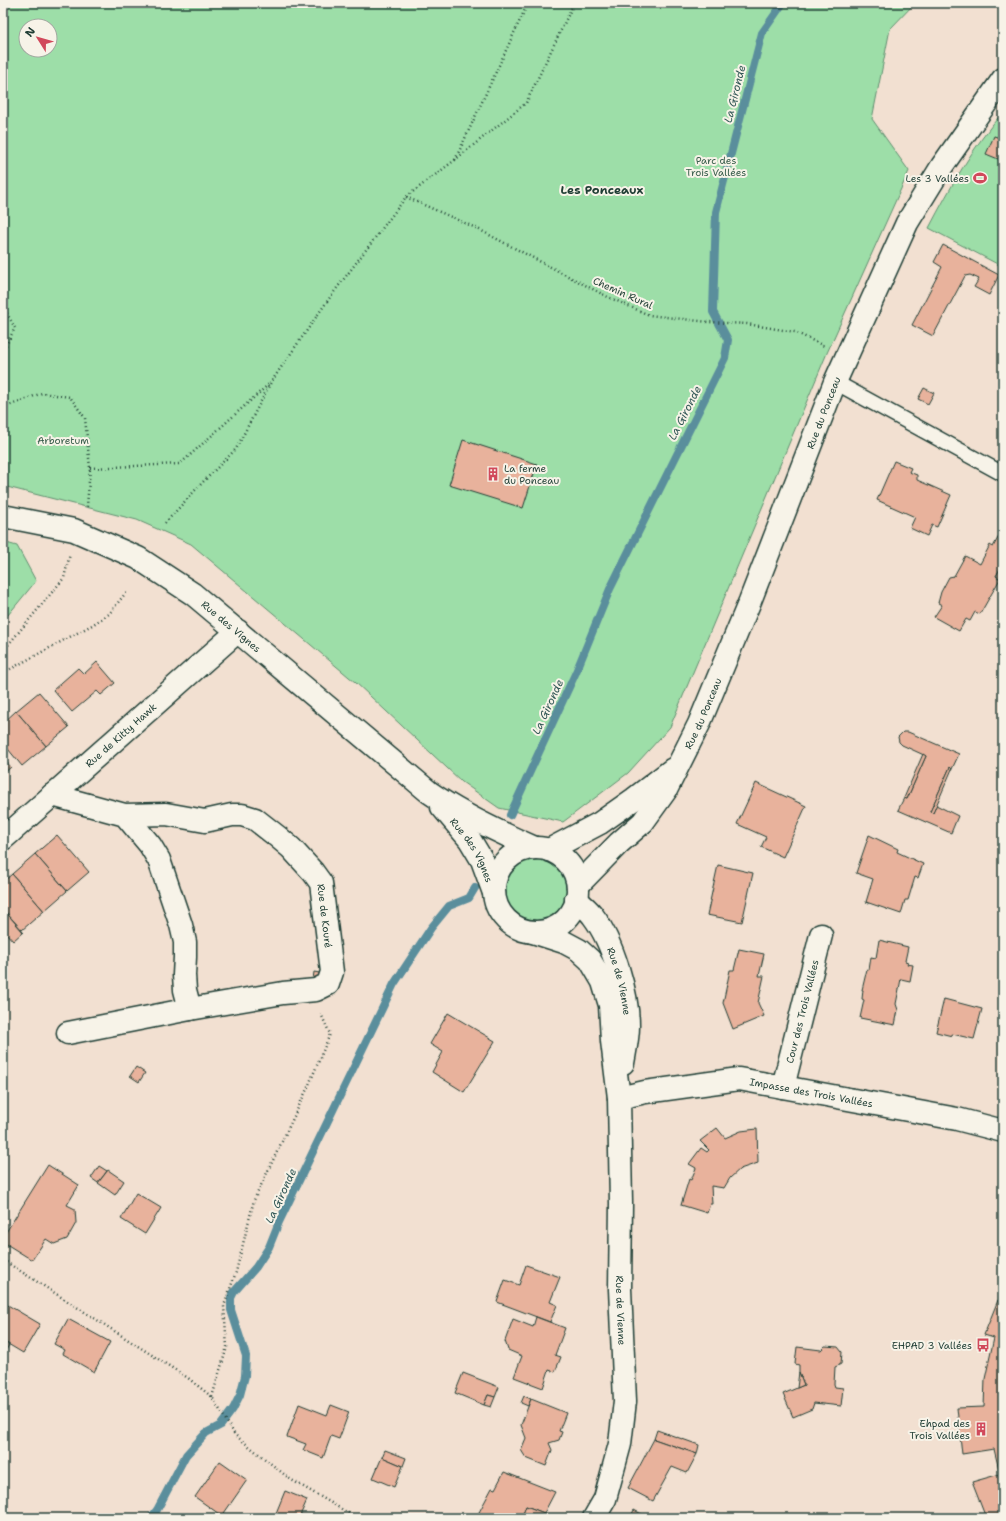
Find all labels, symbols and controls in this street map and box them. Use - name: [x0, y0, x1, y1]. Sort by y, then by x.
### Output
- north arrow: [18, 18, 58, 58]
- text: N: [22, 24, 39, 40]
- water label: La Gironde: [721, 64, 749, 124]
- park label: Parc des Trois Vallées: [686, 154, 746, 179]
- sports icon: Les 3 Vallées: [972, 170, 988, 186]
- place label: Les 3 Vallées: [905, 172, 969, 185]
- district label: Les Ponceaux: [561, 182, 644, 198]
- street label: Chemin Rural: [591, 274, 655, 312]
- street label: Rue du Ponceau: [803, 374, 843, 451]
- water label: La Gironde: [665, 383, 705, 443]
- park label: Arboretum: [37, 434, 89, 447]
- place label: La ferme du Ponceau: [504, 462, 559, 487]
- building icon: La ferme du Ponceau: [485, 466, 501, 482]
- street label: Rue des Vignes: [199, 597, 264, 655]
- street label: Rue du Ponceau: [681, 675, 724, 751]
- water label: La Gironde: [529, 677, 567, 737]
- street label: Rue de Kitty Hawk: [82, 700, 159, 770]
- street label: Rue des Vignes: [447, 815, 496, 884]
- street label: Rue de Kouré: [315, 883, 335, 949]
- street label: Rue de Vienne: [604, 945, 634, 1016]
- street label: Cour des Trois Vallées: [783, 958, 821, 1065]
- street label: Impasse des Trois Vallées: [749, 1075, 874, 1110]
- water label: La Gironde: [262, 1166, 300, 1226]
- street label: Rue de Vienne: [613, 1275, 629, 1346]
- bus stop icon: EHPAD 3 Vallées: [975, 1337, 991, 1353]
- place label: EHPAD 3 Vallées: [892, 1339, 972, 1352]
- place label: Ehpad des Trois Vallées: [910, 1417, 970, 1442]
- building icon: Ehpad des Trois Vallées: [973, 1421, 989, 1437]

